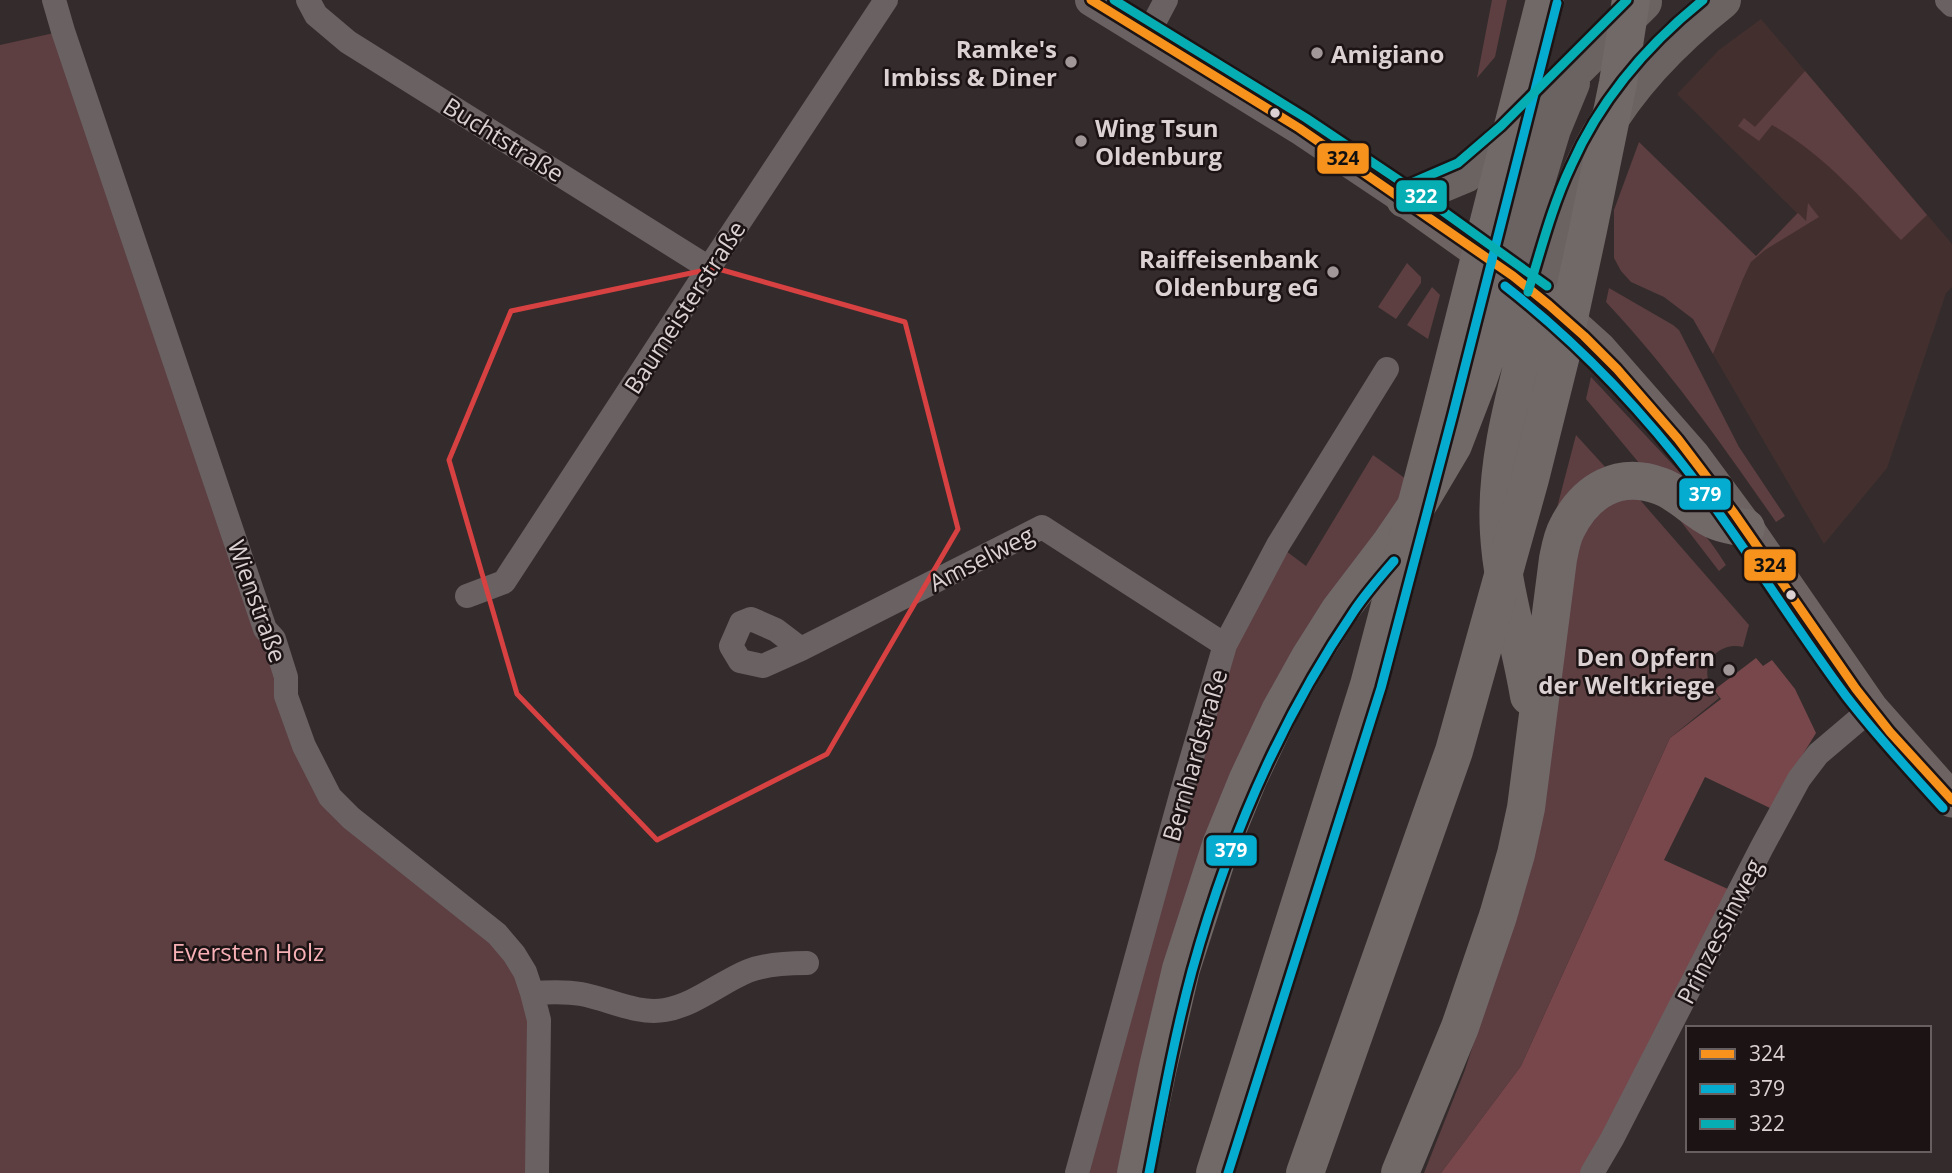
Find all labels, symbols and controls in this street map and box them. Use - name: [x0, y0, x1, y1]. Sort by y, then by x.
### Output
- place label: Ramke's Imbiss & Diner: [883, 32, 1057, 93]
- place label: Amigiano: [1331, 37, 1444, 70]
- marker: Amigiano: [1309, 45, 1325, 61]
- marker: Ramke's Imbiss & Diner: [1063, 54, 1079, 70]
- street label: Buchtstraße: [437, 89, 571, 189]
- unlabelled marker: [1268, 106, 1282, 120]
- place label: Wing Tsun Oldenburg: [1095, 111, 1222, 172]
- marker: Wing Tsun Oldenburg: [1073, 133, 1089, 149]
- line badge: 324: [1316, 142, 1370, 175]
- text: 324: [1327, 145, 1359, 171]
- line badge: 322: [1395, 179, 1448, 213]
- text: 322: [1405, 183, 1437, 209]
- street label: Baumeisterstraße: [616, 214, 752, 400]
- place label: Raiffeisenbank Oldenburg eG: [1139, 242, 1319, 303]
- marker: Raiffeisenbank Oldenburg eG: [1325, 264, 1341, 280]
- line badge: 379: [1678, 477, 1732, 511]
- text: 379: [1689, 481, 1721, 507]
- street label: Amselweg: [923, 518, 1039, 598]
- street label: Wienstraße: [221, 535, 295, 667]
- line badge: 324: [1743, 548, 1797, 582]
- text: 324: [1754, 552, 1786, 578]
- unlabelled marker: [1784, 588, 1798, 602]
- place label: Den Opfern der Weltkriege: [1538, 640, 1715, 701]
- marker: Den Opfern der Weltkriege: [1721, 662, 1737, 678]
- street label: Bernhardstraße: [1154, 665, 1234, 845]
- line badge: 379: [1205, 834, 1258, 867]
- text: 379: [1215, 837, 1247, 863]
- street label: Prinzessinweg: [1668, 853, 1770, 1009]
- park label: Eversten Holz: [172, 935, 324, 968]
- legend: [1686, 1026, 1931, 1152]
- text: 324: [1749, 1039, 1785, 1067]
- text: 379: [1749, 1074, 1785, 1102]
- text: 322: [1749, 1109, 1785, 1137]

